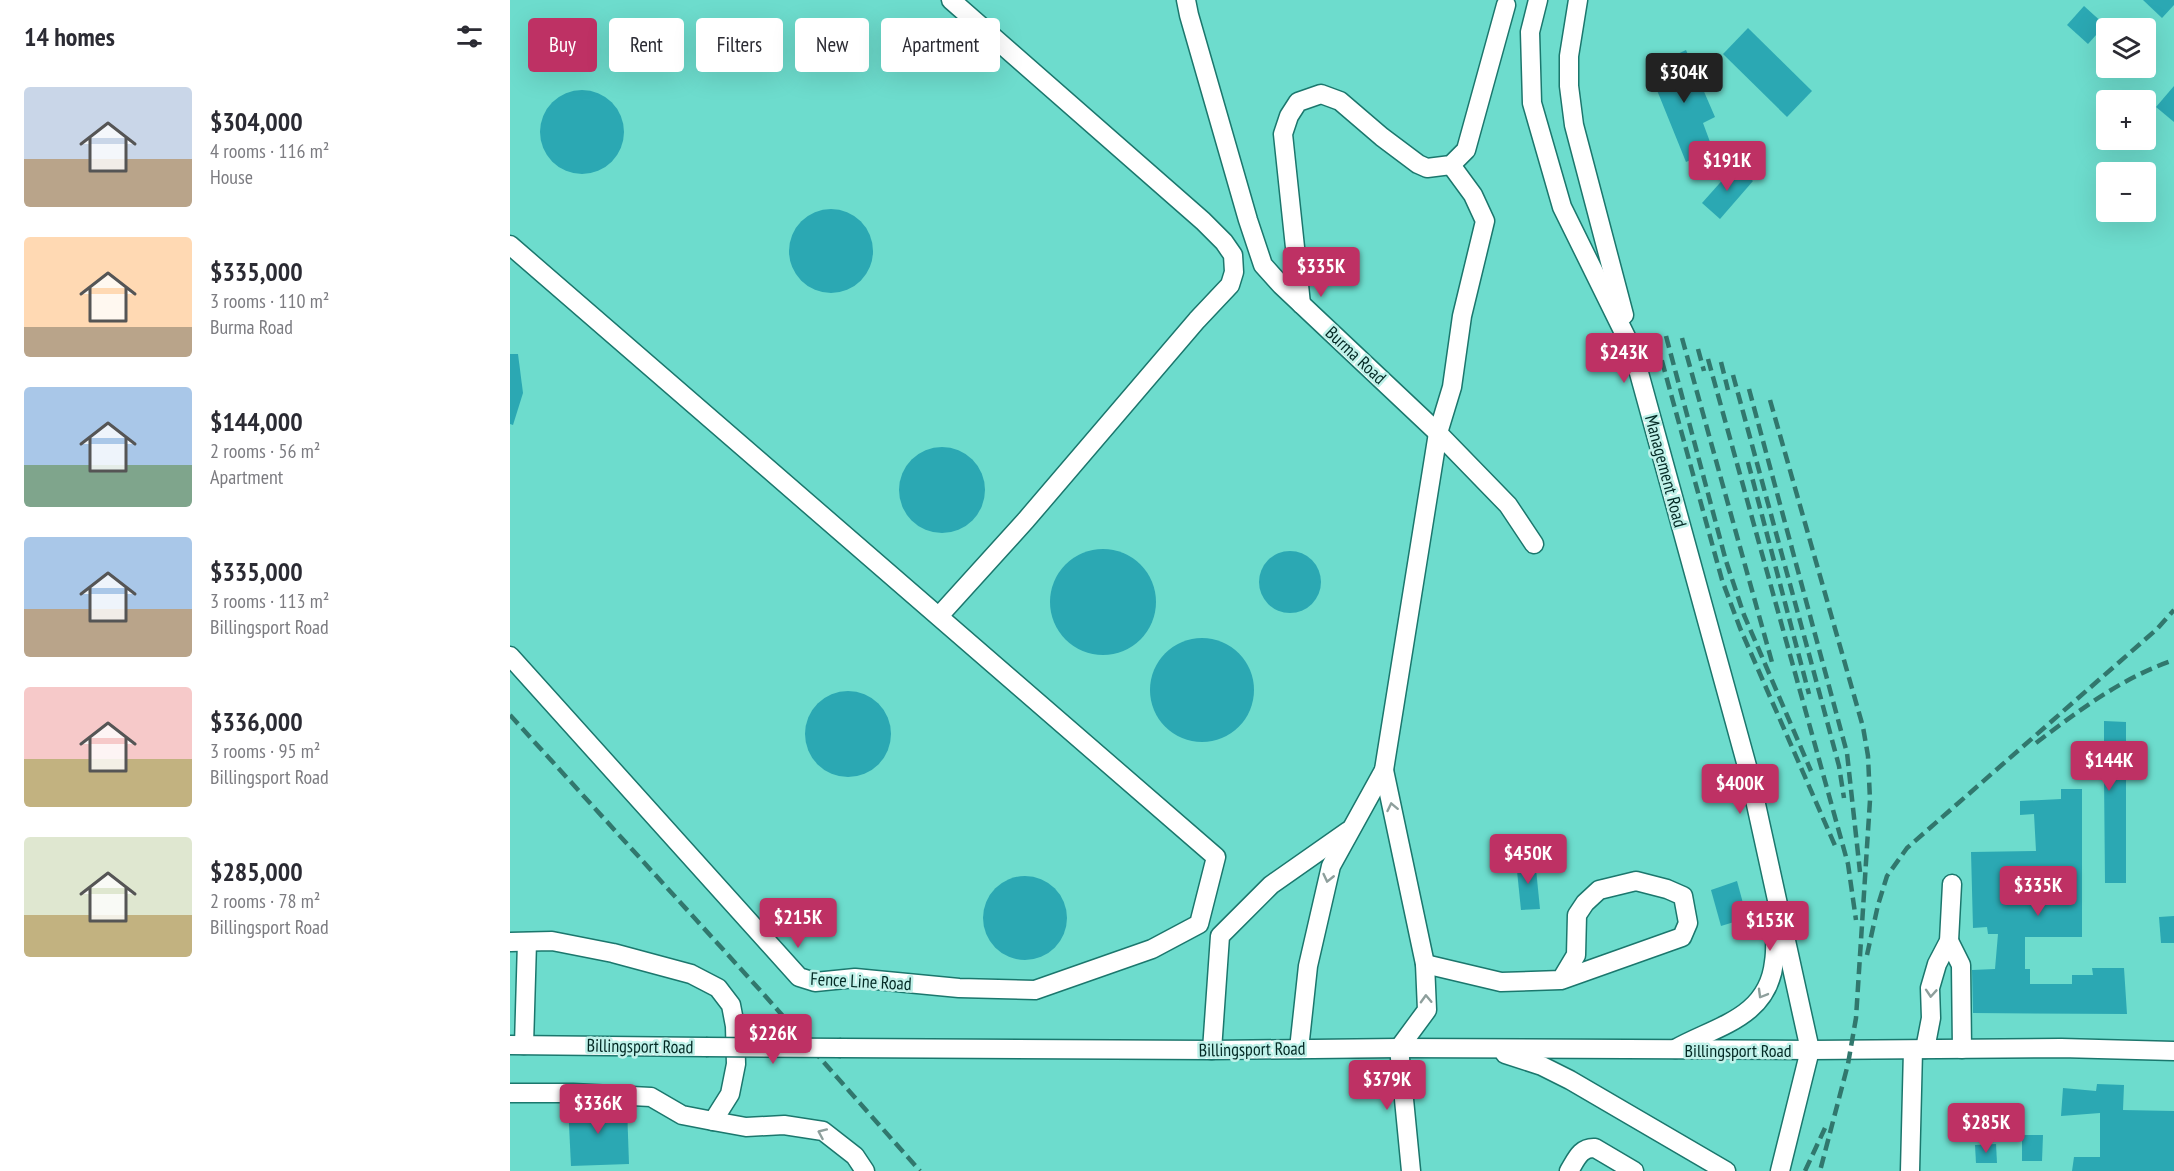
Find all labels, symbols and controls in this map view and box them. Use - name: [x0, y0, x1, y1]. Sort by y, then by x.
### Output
- chip: Buy: [528, 18, 597, 72]
- chip: Rent: [609, 18, 684, 72]
- chip: Filters: [696, 18, 783, 72]
- chip: New: [795, 18, 869, 72]
- chip: Apartment: [881, 18, 1000, 72]
- map controls: [2096, 18, 2156, 222]
- button: layers: [2096, 18, 2156, 78]
- text: 14 homes: [24, 20, 115, 53]
- icon: filters: [453, 20, 486, 53]
- pin: $304K: [1642, 53, 1726, 104]
- text: $304K: [1660, 59, 1708, 85]
- button: +: [2096, 90, 2156, 150]
- text: $304,000: [210, 105, 303, 138]
- icon: home: [72, 111, 144, 183]
- text: 4 rooms · 116 m²: [210, 138, 329, 164]
- pin: $191K: [1685, 141, 1769, 192]
- text: $191K: [1703, 147, 1751, 173]
- button: −: [2096, 162, 2156, 222]
- text: House: [210, 164, 253, 190]
- pin: $335K: [1279, 247, 1363, 298]
- text: $335K: [1297, 253, 1345, 279]
- text: $335,000: [210, 255, 303, 288]
- icon: home: [72, 261, 144, 333]
- text: 3 rooms · 110 m²: [210, 288, 329, 314]
- text: Burma Road: [210, 314, 293, 340]
- street label: Burma Road: [1321, 321, 1391, 389]
- pin: $243K: [1582, 333, 1666, 384]
- text: $243K: [1600, 339, 1648, 365]
- text: $144,000: [210, 405, 303, 438]
- icon: home: [72, 411, 144, 483]
- street label: Management Road: [1640, 412, 1692, 530]
- text: 2 rooms · 56 m²: [210, 438, 320, 464]
- text: Apartment: [210, 464, 283, 490]
- text: $335,000: [210, 555, 303, 588]
- icon: home: [72, 561, 144, 633]
- text: 3 rooms · 113 m²: [210, 588, 329, 614]
- text: Billingsport Road: [210, 614, 329, 640]
- text: $336,000: [210, 705, 303, 738]
- icon: home: [72, 711, 144, 783]
- text: 3 rooms · 95 m²: [210, 738, 320, 764]
- pin: $144K: [2067, 741, 2151, 792]
- text: $144K: [2085, 747, 2133, 773]
- text: Billingsport Road: [210, 764, 329, 790]
- pin: $400K: [1698, 764, 1782, 815]
- text: $400K: [1716, 770, 1764, 796]
- one-way arrow: [1386, 802, 1399, 812]
- pin: $450K: [1486, 834, 1570, 885]
- text: $450K: [1504, 840, 1552, 866]
- text: $285,000: [210, 855, 303, 888]
- icon: home: [72, 861, 144, 933]
- pin: $335K: [1996, 866, 2080, 917]
- one-way arrow: [1322, 872, 1335, 882]
- text: $335K: [2014, 872, 2062, 898]
- text: 2 rooms · 78 m²: [210, 888, 320, 914]
- pin: $215K: [756, 898, 840, 949]
- pin: $153K: [1728, 901, 1812, 952]
- text: $215K: [774, 904, 822, 930]
- text: $153K: [1746, 907, 1794, 933]
- text: Billingsport Road: [210, 914, 329, 940]
- street label: Fence Line Road: [810, 967, 912, 995]
- one-way arrow: [1758, 988, 1769, 998]
- one-way arrow: [1925, 989, 1938, 998]
- one-way arrow: [1420, 994, 1433, 1003]
- pin: $226K: [731, 1014, 815, 1065]
- text: $226K: [749, 1020, 797, 1046]
- street label: Billingsport Road: [586, 1034, 694, 1058]
- street label: Billingsport Road: [1198, 1037, 1306, 1061]
- street label: Billingsport Road: [1685, 1039, 1791, 1062]
- pin: $379K: [1345, 1060, 1429, 1111]
- text: $379K: [1363, 1066, 1411, 1092]
- pin: $336K: [556, 1084, 640, 1135]
- text: $336K: [574, 1090, 622, 1116]
- pin: $285K: [1944, 1103, 2028, 1154]
- text: $285K: [1962, 1109, 2010, 1135]
- one-way arrow: [817, 1128, 828, 1140]

